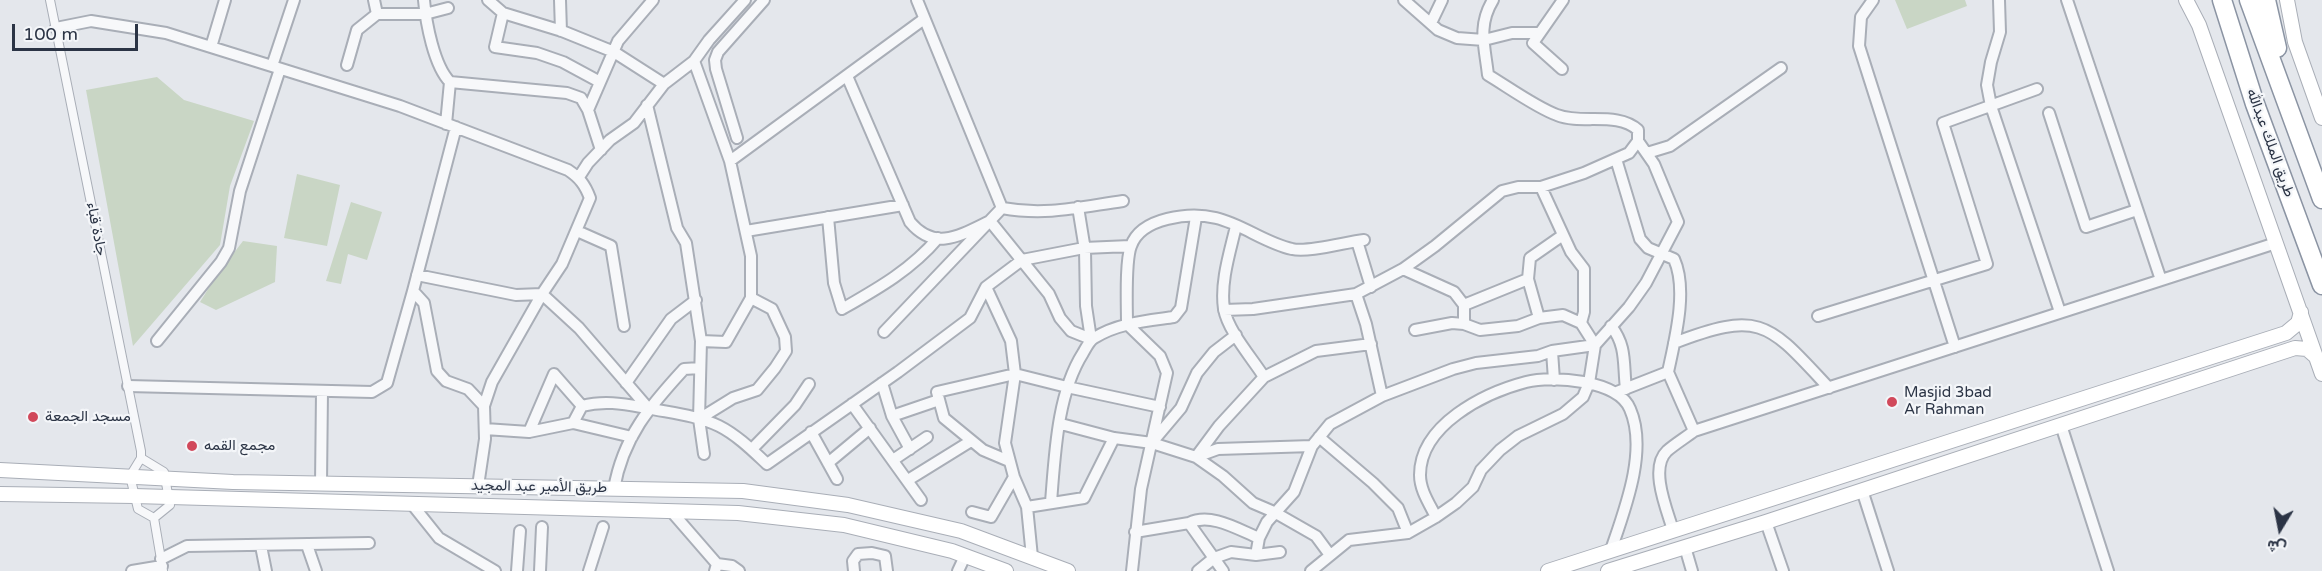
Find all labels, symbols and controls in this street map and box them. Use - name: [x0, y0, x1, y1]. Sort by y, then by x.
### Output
- scale bar: [15, 12, 141, 50]
- text: 100 m: [23, 23, 78, 45]
- street label: طريق الملك عبدالله: [2242, 86, 2298, 200]
- street label: جادة قباء: [82, 201, 110, 257]
- place label: Masjid 3bad Ar Rahman: [1904, 384, 1992, 419]
- marker: Masjid 3bad Ar Rahman: [1885, 395, 1899, 409]
- place label: مسجد الجمعة: [45, 408, 131, 426]
- marker: مسجد الجمعة: [26, 410, 40, 424]
- place label: مجمع القمه: [204, 437, 275, 455]
- marker: مجمع القمه: [185, 439, 199, 453]
- street label: طريق الأمير عبد المجيد: [471, 477, 607, 497]
- north arrow: [2250, 499, 2310, 559]
- text: ش: [2266, 535, 2288, 558]

